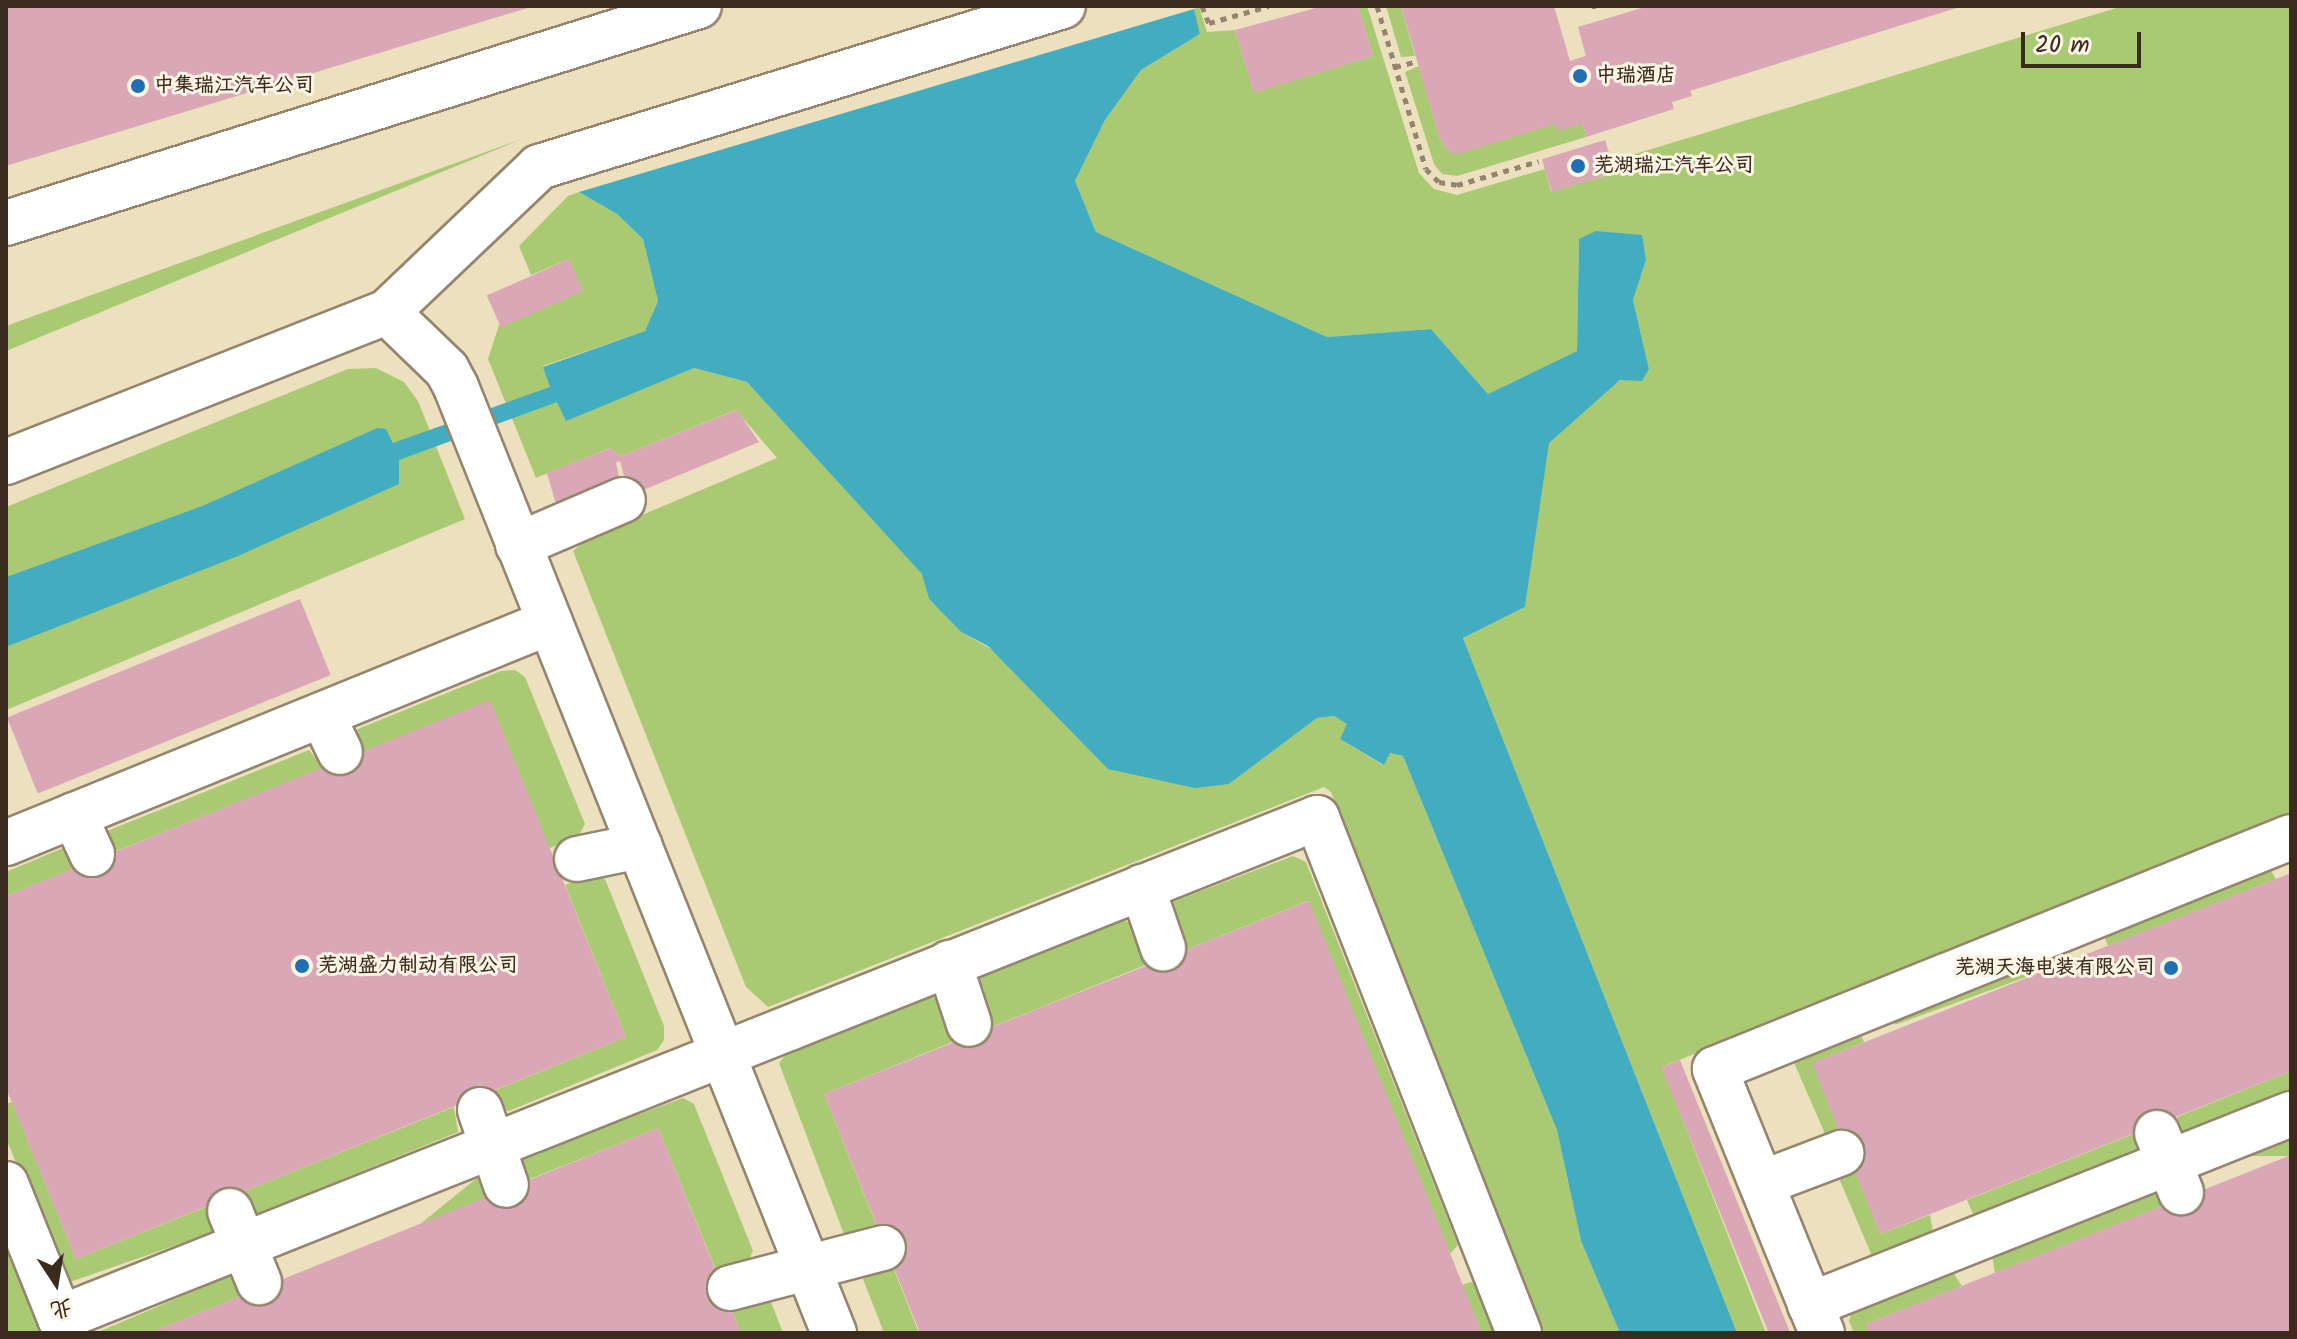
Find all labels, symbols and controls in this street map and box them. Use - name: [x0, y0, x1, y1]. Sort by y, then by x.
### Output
- scale bar: [2025, 16, 2145, 66]
- text: 20 m: [2035, 26, 2090, 65]
- place label: 中瑞酒店: [1596, 64, 1676, 88]
- marker: 中瑞酒店: [1571, 67, 1589, 85]
- place label: 中集瑞江汽车公司: [154, 74, 314, 98]
- marker: 中集瑞江汽车公司: [129, 77, 147, 95]
- place label: 芜湖瑞江汽车公司: [1594, 154, 1754, 178]
- marker: 芜湖瑞江汽车公司: [1569, 157, 1587, 175]
- place label: 芜湖盛力制动有限公司: [318, 954, 518, 978]
- place label: 芜湖天海电装有限公司: [1955, 956, 2155, 980]
- marker: 芜湖盛力制动有限公司: [293, 957, 311, 975]
- marker: 芜湖天海电装有限公司: [2162, 959, 2180, 977]
- north arrow: [16, 1243, 96, 1323]
- text: 北: [47, 1288, 76, 1326]

